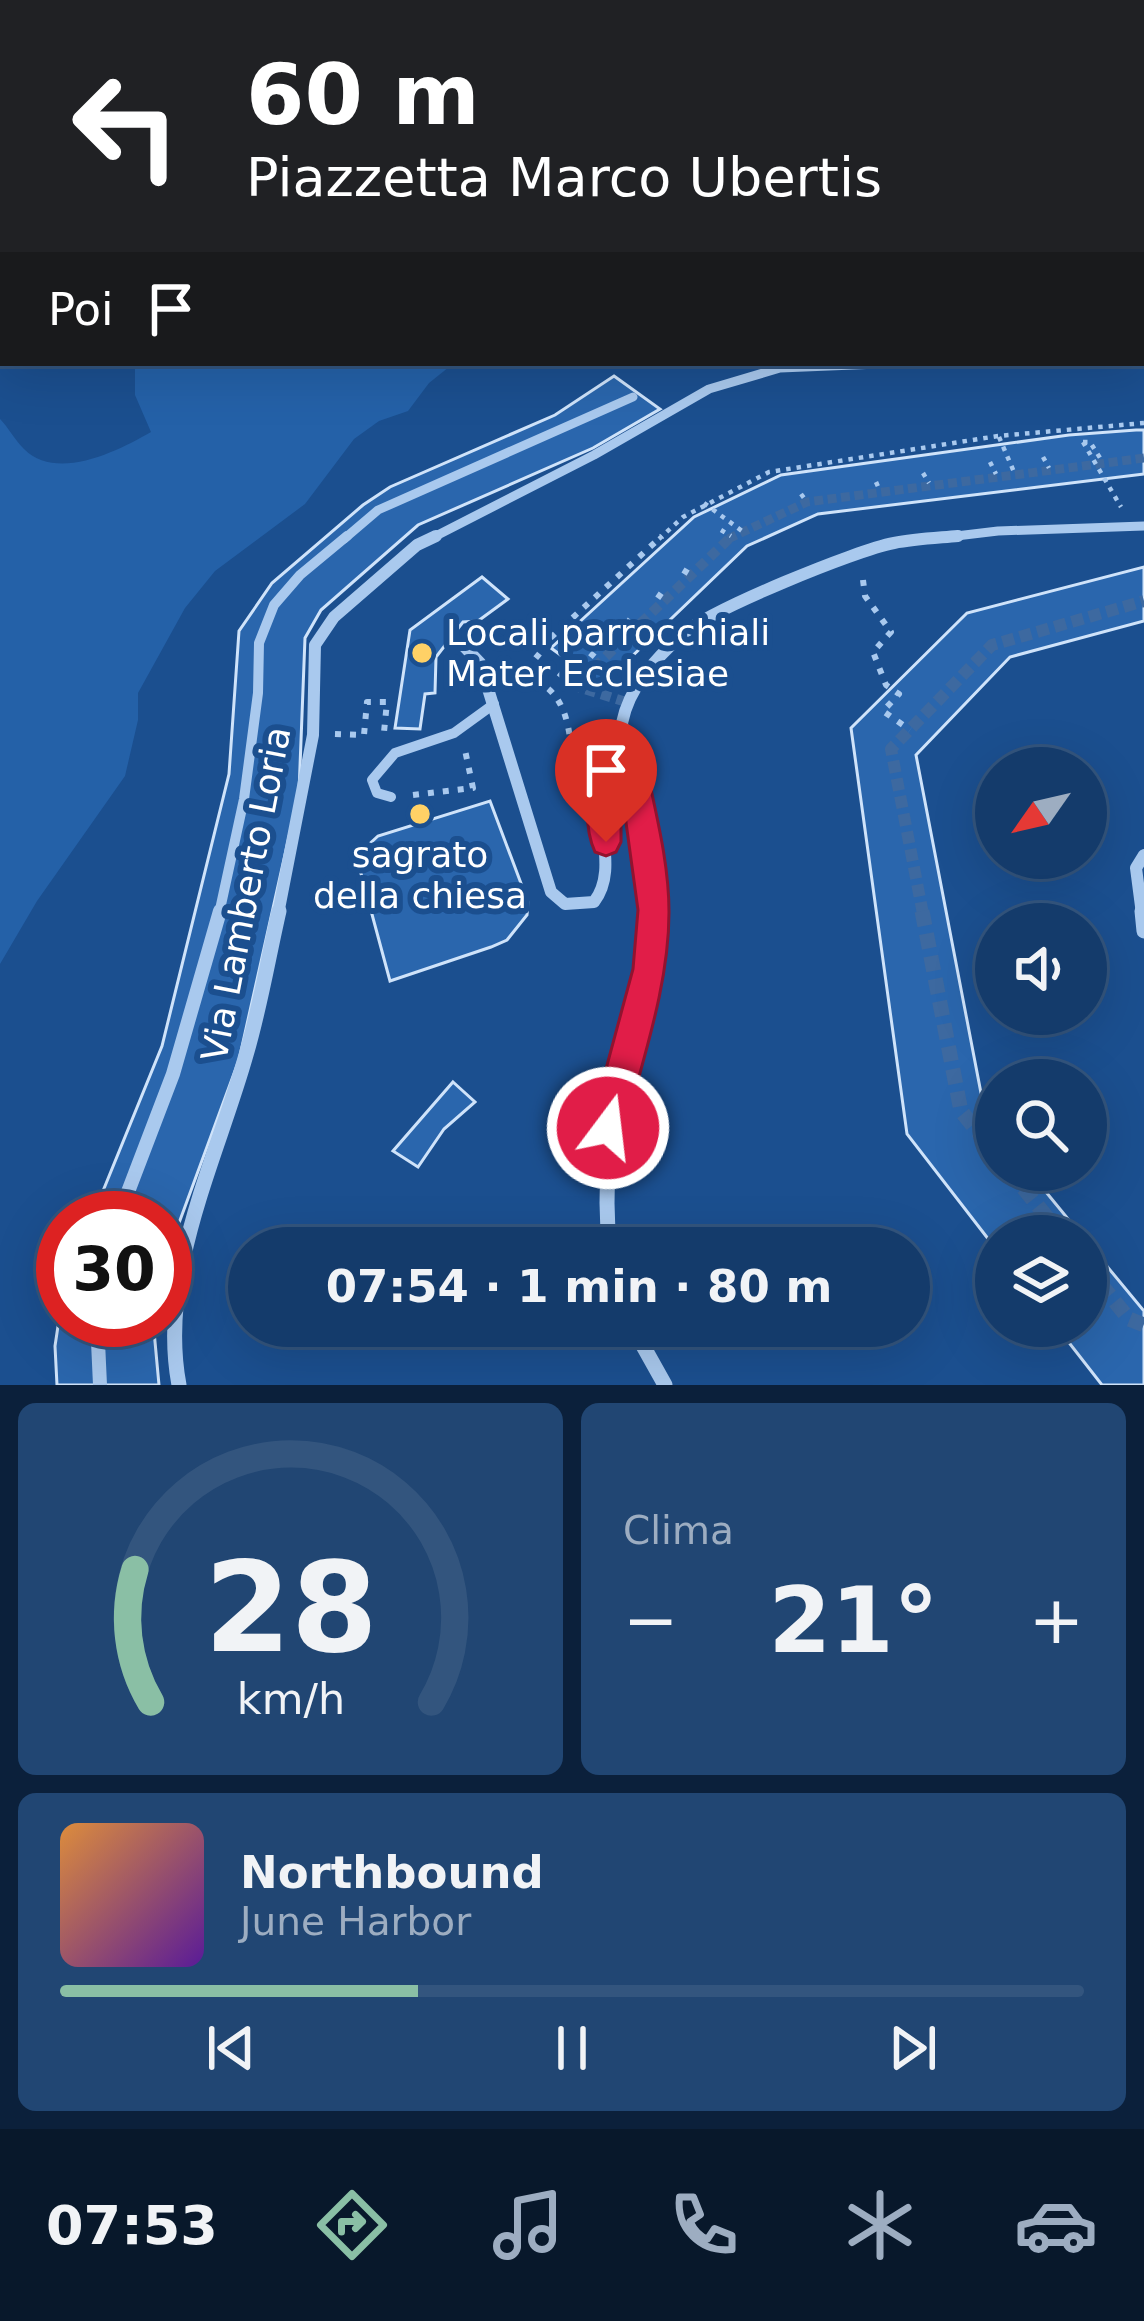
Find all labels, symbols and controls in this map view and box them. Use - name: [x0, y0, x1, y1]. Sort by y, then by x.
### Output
- text: 60 m: [246, 46, 480, 144]
- icon: left: [48, 48, 204, 204]
- text: Piazzetta Marco Ubertis: [246, 146, 882, 209]
- icon: arrive: [138, 276, 204, 342]
- text: Poi: [48, 283, 114, 336]
- place label: Locali parrocchiali Mater Ecclesiae: [446, 612, 770, 694]
- marker: Locali parrocchiali Mater Ecclesiae: [409, 640, 435, 666]
- pin: [555, 719, 657, 842]
- street label: Via Lamberto Loria: [193, 723, 299, 1065]
- icon: arrive: [573, 737, 639, 803]
- north arrow: [975, 747, 1107, 879]
- map controls: [975, 747, 1107, 1347]
- marker: sagrato della chiesa: [407, 801, 433, 827]
- place label: sagrato della chiesa: [313, 834, 527, 916]
- button: sound: [975, 903, 1107, 1035]
- button: search: [975, 1059, 1107, 1191]
- position arrow: [545, 1065, 671, 1191]
- speed limit sign: 30: [36, 1191, 192, 1347]
- button: layers: [975, 1215, 1107, 1347]
- text: 07:54 · 1 min · 80 m: [326, 1260, 832, 1313]
- text: Clima: [623, 1508, 734, 1553]
- text: 28: [204, 1535, 377, 1680]
- text: 21°: [768, 1568, 939, 1673]
- text: −: [623, 1582, 678, 1659]
- text: +: [1029, 1582, 1084, 1659]
- text: km/h: [236, 1674, 345, 1724]
- text: Northbound: [240, 1846, 544, 1899]
- text: June Harbor: [240, 1899, 471, 1944]
- icon: previous: [198, 2015, 264, 2081]
- icon: pause: [539, 2015, 605, 2081]
- icon: next: [880, 2015, 946, 2081]
- icon: directions: [310, 2183, 394, 2267]
- icon: music: [486, 2183, 570, 2267]
- icon: phone: [662, 2183, 746, 2267]
- icon: climate: [838, 2183, 922, 2267]
- icon: car: [1014, 2183, 1098, 2267]
- text: 07:53: [46, 2194, 218, 2257]

